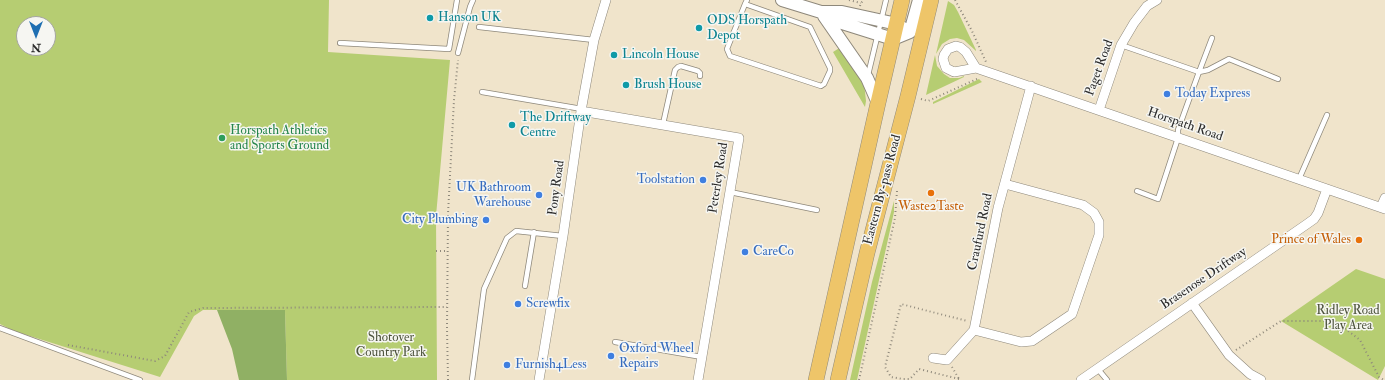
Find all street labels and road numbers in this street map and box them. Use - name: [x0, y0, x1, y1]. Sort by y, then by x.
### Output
- street label: Paget Road: [1083, 38, 1117, 98]
- street label: Horspath Road: [1145, 105, 1225, 145]
- street label: Eastern By-pass Road: [861, 133, 905, 247]
- street label: Peterley Road: [706, 141, 732, 215]
- street label: Pony Road: [545, 159, 569, 217]
- street label: Craufurd Road: [965, 192, 997, 272]
- street label: Brasenose Driftway: [1158, 244, 1250, 314]

